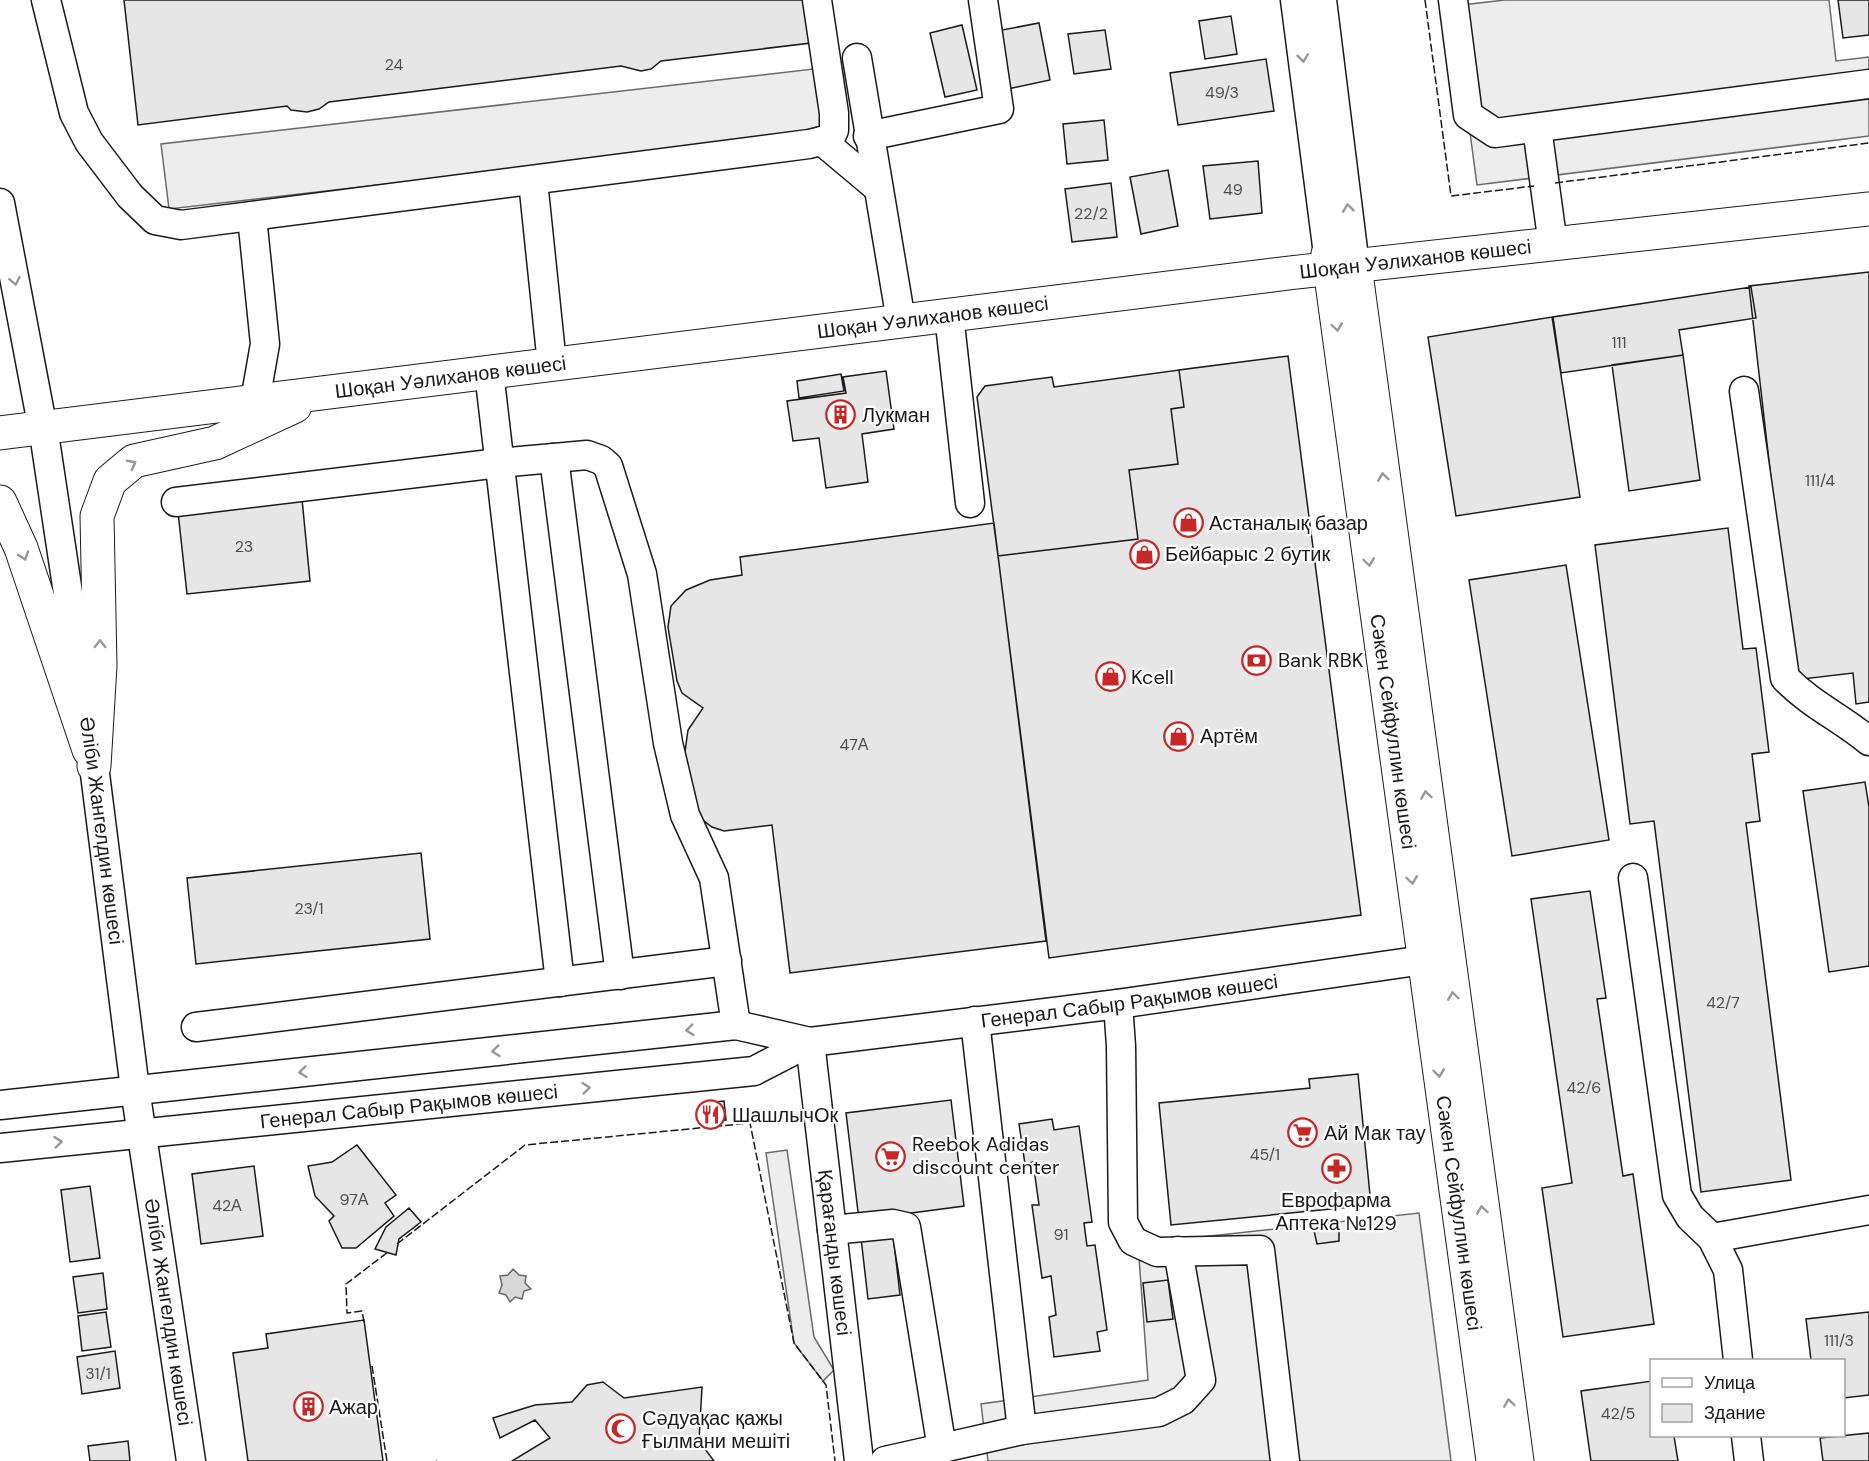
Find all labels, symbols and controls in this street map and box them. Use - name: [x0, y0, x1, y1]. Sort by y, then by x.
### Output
- one-way arrow: [1296, 53, 1308, 63]
- house number: 24: [385, 54, 404, 75]
- house number: 49/3: [1205, 82, 1239, 103]
- house number: 49: [1223, 179, 1243, 200]
- house number: 22/2: [1074, 203, 1108, 224]
- one-way arrow: [1342, 204, 1355, 213]
- street label: Шоқан Уәлиханов көшесі: [1298, 233, 1533, 285]
- one-way arrow: [8, 276, 21, 286]
- street label: Шоқан Уәлиханов көшесі: [816, 290, 1050, 344]
- one-way arrow: [1331, 322, 1343, 331]
- house number: 111: [1612, 332, 1626, 353]
- street label: Шоқан Уәлиханов көшесі: [333, 350, 568, 404]
- building icon: Лукман: [825, 399, 857, 431]
- place label: Лукман: [862, 402, 930, 428]
- one-way arrow: [126, 460, 137, 471]
- house number: 111/4: [1805, 470, 1835, 491]
- one-way arrow: [1377, 472, 1390, 481]
- shop icon: Астаналық базар: [1172, 507, 1204, 539]
- place label: Астаналық базар: [1209, 510, 1368, 536]
- house number: 23: [235, 536, 253, 557]
- shop icon: Бейбарыс 2 бутик: [1128, 538, 1160, 570]
- place label: Бейбарыс 2 бутик: [1165, 541, 1331, 567]
- one-way arrow: [16, 550, 29, 561]
- one-way arrow: [1362, 557, 1375, 566]
- street label: Сәкен Сейфуллин көшесі: [1364, 612, 1422, 851]
- one-way arrow: [94, 640, 106, 649]
- bank icon: Bank RBK: [1241, 644, 1273, 676]
- place label: Bank RBK: [1278, 647, 1364, 673]
- shop icon: Kcell: [1094, 661, 1126, 693]
- place label: Kcell: [1131, 664, 1174, 690]
- street label: Әліби Жангелдин көшесі: [74, 715, 130, 946]
- shop icon: Артём: [1163, 720, 1195, 752]
- place label: Артём: [1200, 723, 1258, 749]
- house number: 47А: [840, 734, 869, 755]
- one-way arrow: [1420, 790, 1432, 799]
- one-way arrow: [1405, 875, 1418, 884]
- house number: 23/1: [294, 898, 324, 919]
- street label: Генерал Сабыр Рақымов көшесі: [979, 968, 1280, 1034]
- one-way arrow: [1448, 991, 1460, 1000]
- house number: 42/7: [1706, 992, 1740, 1013]
- one-way arrow: [686, 1023, 695, 1036]
- one-way arrow: [492, 1044, 501, 1057]
- one-way arrow: [298, 1065, 307, 1077]
- one-way arrow: [1432, 1068, 1444, 1078]
- house number: 42/6: [1567, 1077, 1601, 1098]
- street label: Генерал Сабыр Рақымов көшесі: [259, 1078, 559, 1134]
- one-way arrow: [582, 1082, 591, 1095]
- street label: Сәкен Сейфуллин көшесі: [1430, 1094, 1488, 1332]
- restaurant icon: ШашлычОк: [695, 1099, 727, 1131]
- place label: ШашлычОк: [732, 1102, 839, 1128]
- supermarket icon: Ай Мак тау: [1287, 1117, 1319, 1149]
- place label: Ай Мак тау: [1324, 1120, 1426, 1146]
- place label: Reebok Adidas discount center: [912, 1131, 1059, 1180]
- one-way arrow: [54, 1136, 63, 1149]
- supermarket icon: Reebok Adidas discount center: [875, 1140, 907, 1172]
- house number: 45/1: [1250, 1144, 1280, 1165]
- pharmacy icon: Еврофарма Аптека №129: [1320, 1153, 1352, 1185]
- street label: Қарағанды көшесі: [812, 1168, 857, 1337]
- place label: Еврофарма Аптека №129: [1275, 1187, 1397, 1236]
- house number: 97А: [340, 1189, 369, 1210]
- house number: 42А: [212, 1195, 242, 1216]
- street label: Әліби Жангелдин көшесі: [139, 1196, 199, 1428]
- one-way arrow: [1477, 1205, 1489, 1214]
- house number: 91: [1054, 1224, 1068, 1245]
- house number: 111/3: [1824, 1330, 1854, 1351]
- legend: [1650, 1359, 1845, 1437]
- house number: 31/1: [85, 1363, 111, 1384]
- text: Улица: [1704, 1371, 1756, 1395]
- building icon: Ажар: [292, 1391, 324, 1423]
- place label: Ажар: [329, 1394, 378, 1420]
- one-way arrow: [1503, 1398, 1515, 1408]
- text: Здание: [1704, 1401, 1765, 1425]
- house number: 42/5: [1601, 1403, 1635, 1424]
- place label: Сәдуақас қажы Ғылмани мешіті: [641, 1405, 790, 1454]
- mosque icon: Сәдуақас қажы Ғылмани мешіті: [605, 1413, 637, 1445]

